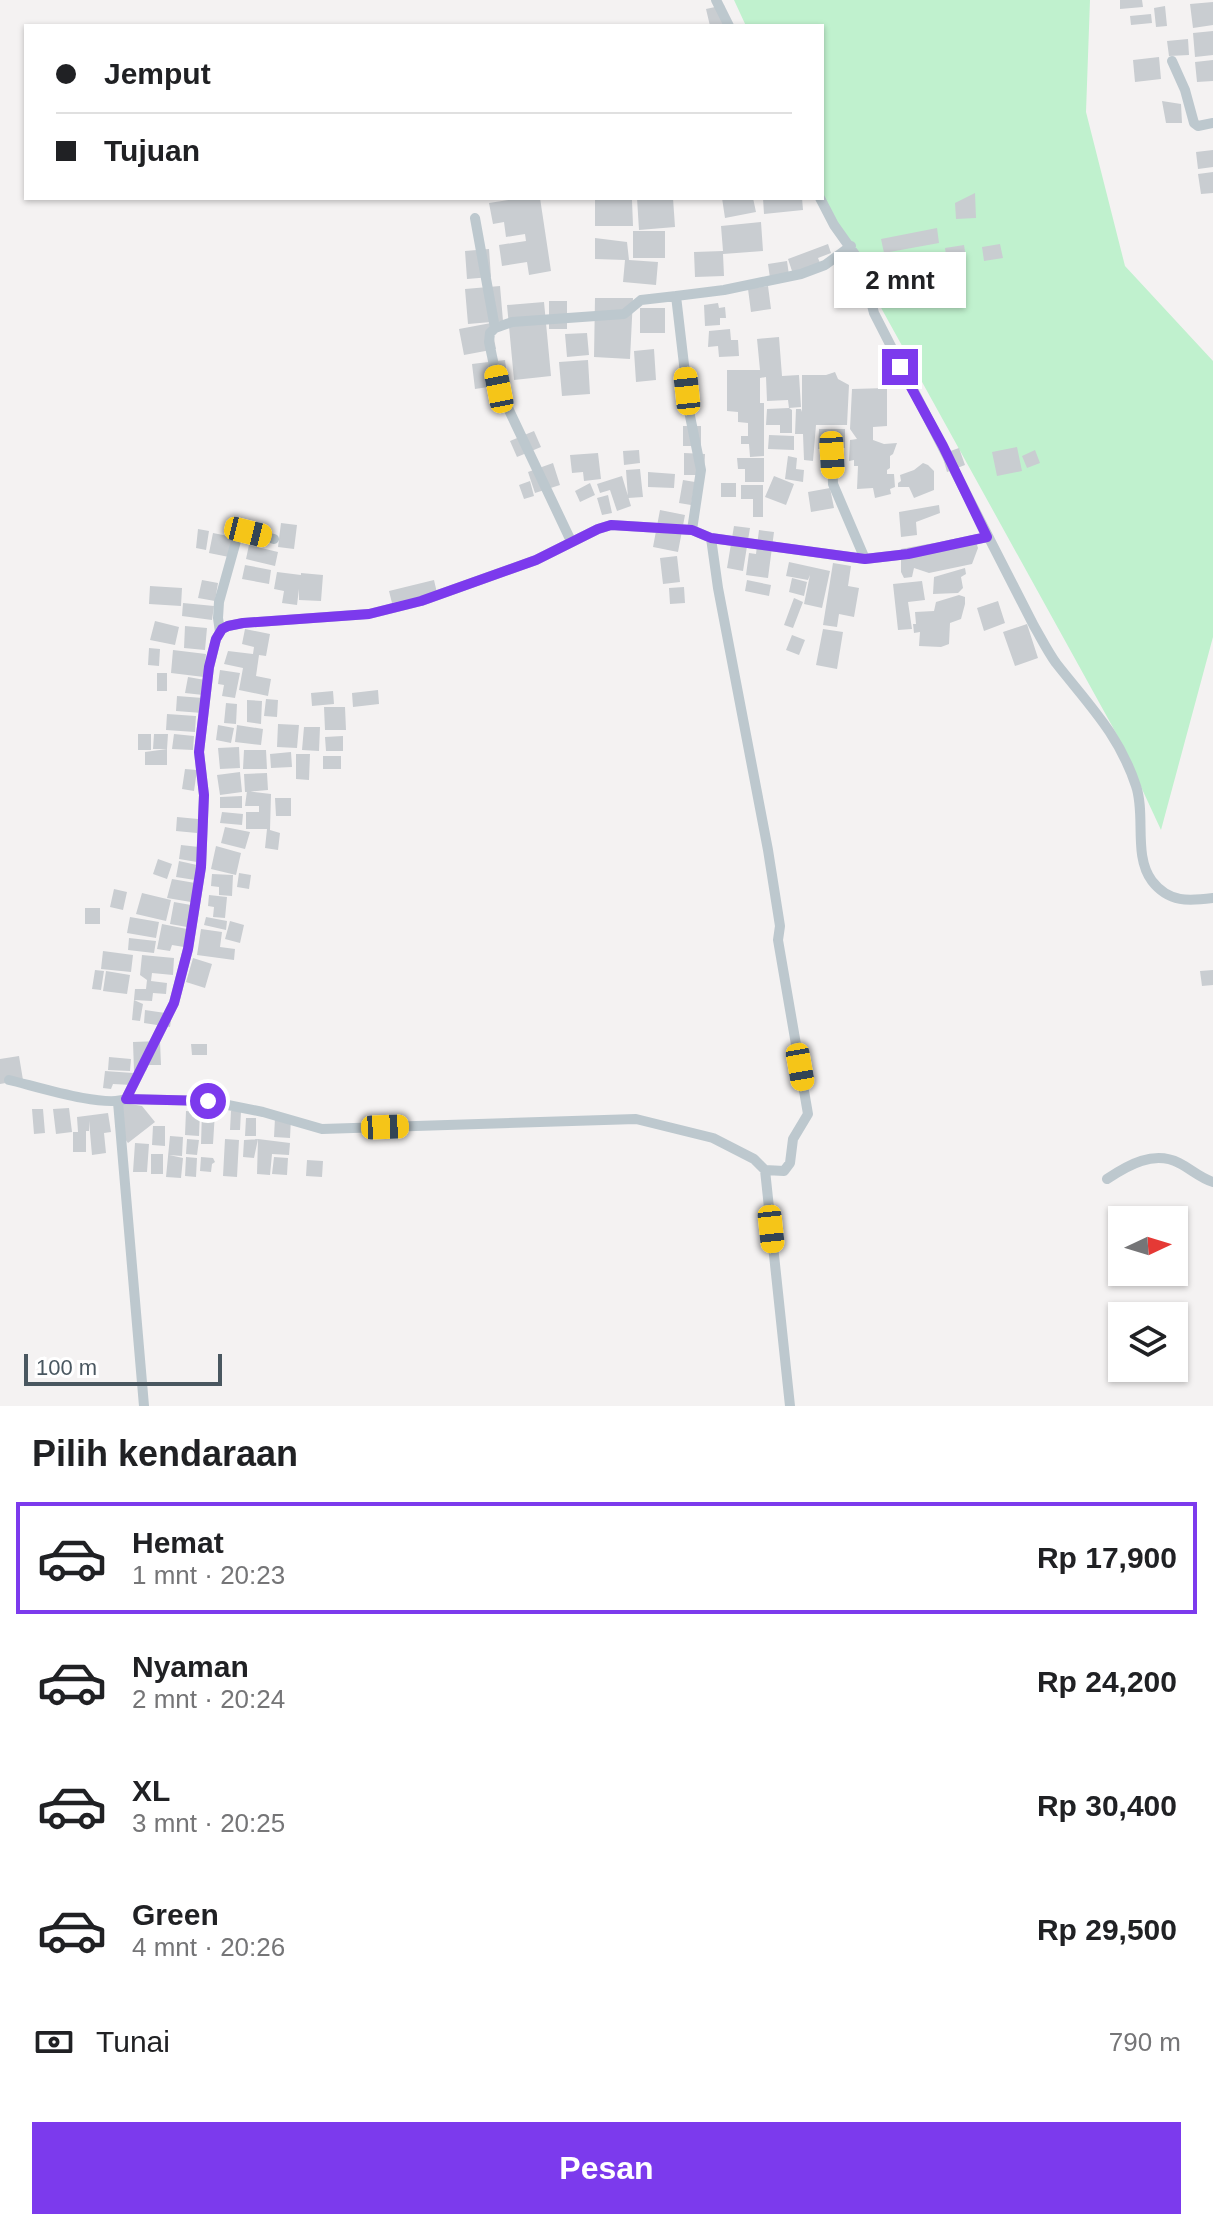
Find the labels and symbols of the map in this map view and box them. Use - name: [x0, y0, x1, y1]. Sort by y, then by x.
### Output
- callout: 2 mnt: [834, 251, 966, 307]
- route end: [882, 349, 918, 385]
- car: [483, 363, 515, 415]
- car: [673, 366, 701, 416]
- car: [819, 430, 845, 480]
- car: [222, 515, 274, 549]
- car: [784, 1041, 816, 1093]
- route start: [190, 1083, 226, 1119]
- car: [361, 1114, 409, 1140]
- car: [757, 1204, 785, 1254]
- north arrow: [1108, 1206, 1188, 1286]
- scale bar: [24, 1350, 222, 1386]

